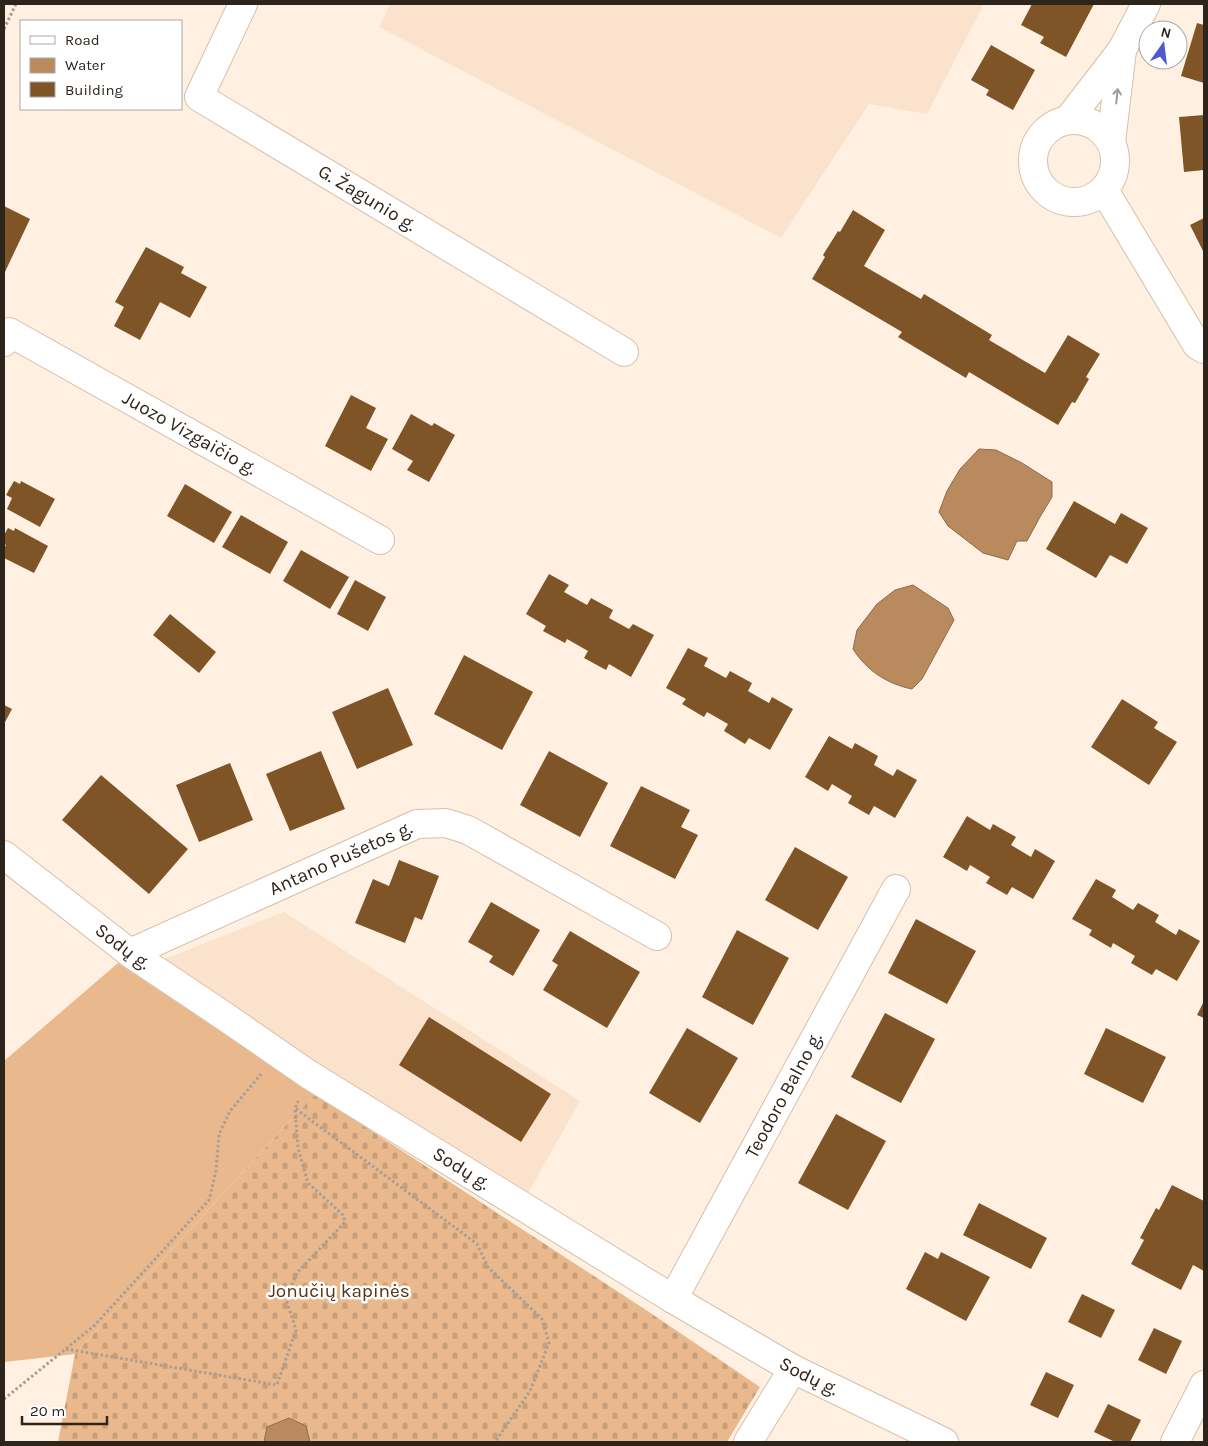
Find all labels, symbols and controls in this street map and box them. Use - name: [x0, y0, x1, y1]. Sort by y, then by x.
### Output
- legend: [20, 20, 182, 110]
- north arrow: [1138, 20, 1188, 70]
- text: N: [1159, 23, 1173, 42]
- text: Road: [65, 31, 100, 49]
- text: Water: [65, 56, 106, 74]
- text: Building: [65, 81, 123, 99]
- one-way arrow: [1112, 88, 1121, 104]
- street label: G. Žagunio g.: [314, 160, 420, 236]
- street label: Juozo Vizgaičio g.: [118, 387, 260, 479]
- street label: Antano Pušetos g.: [266, 817, 416, 900]
- street label: Sodų g.: [91, 919, 154, 974]
- street label: Teodoro Balno g.: [741, 1029, 827, 1162]
- street label: Sodų g.: [429, 1143, 494, 1195]
- park label: Jonučių kapinės: [268, 1280, 410, 1302]
- street label: Sodų g.: [775, 1352, 842, 1400]
- scale bar: [22, 1394, 108, 1426]
- text: 20 m: [30, 1402, 65, 1420]

